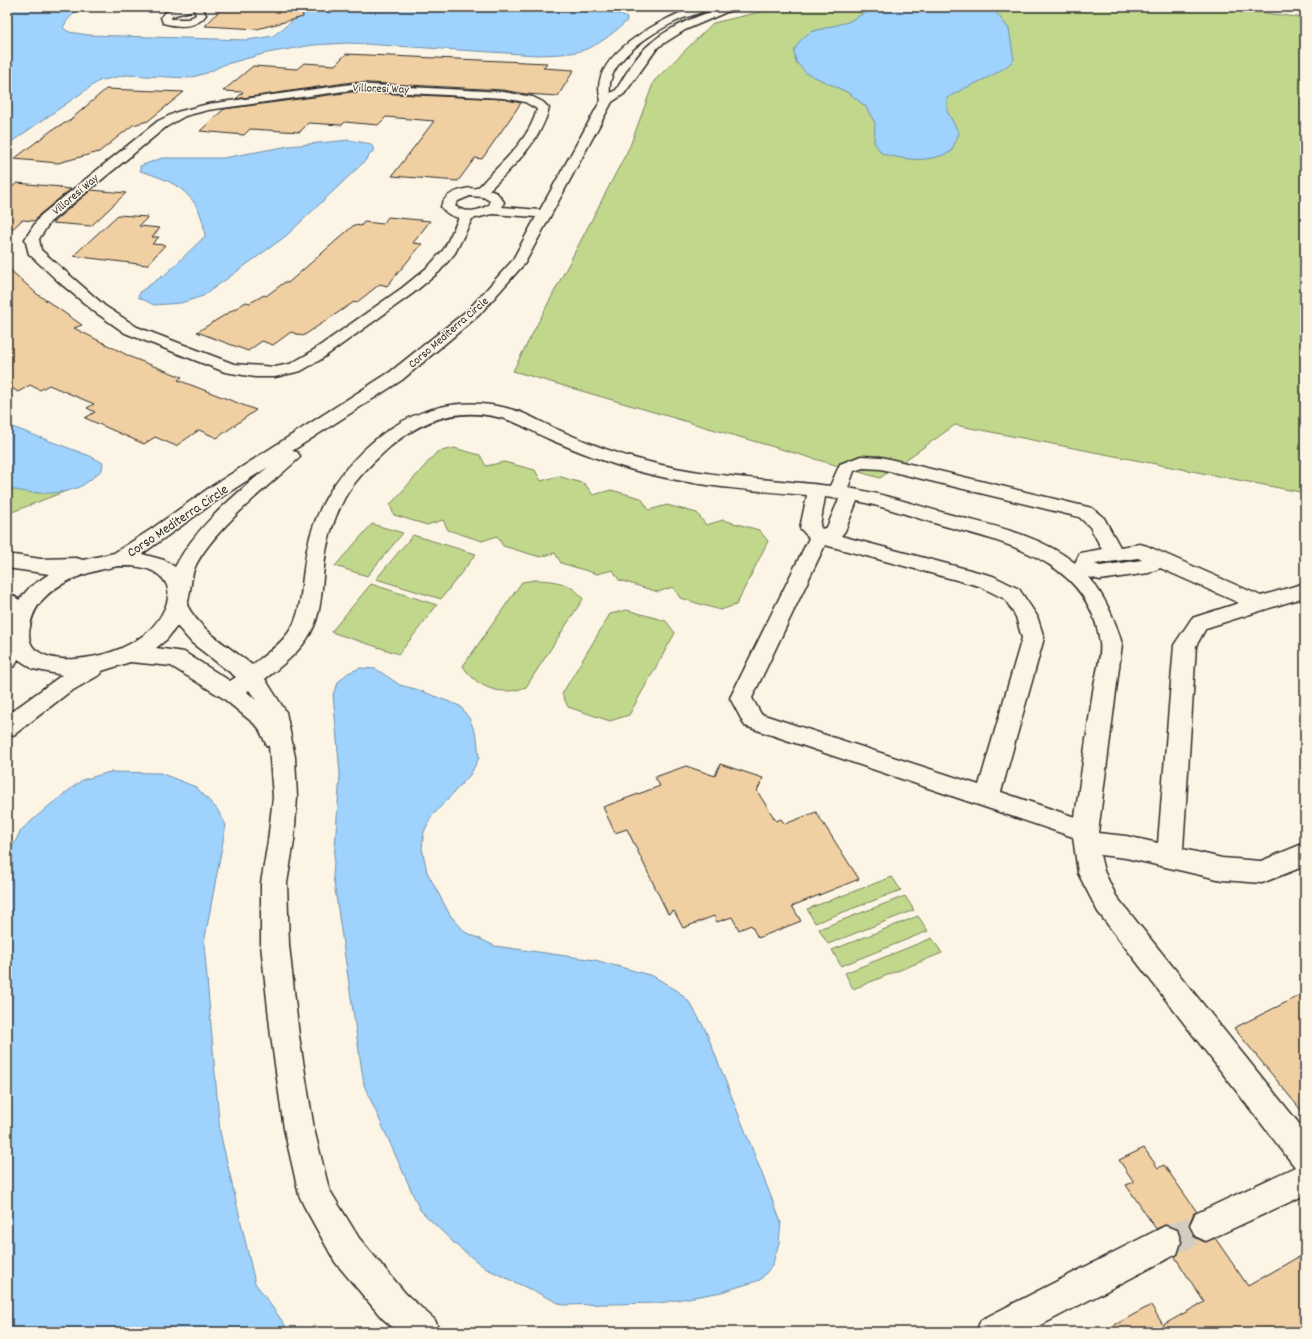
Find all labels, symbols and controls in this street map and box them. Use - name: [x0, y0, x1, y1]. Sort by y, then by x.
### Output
- street label: Villoresi Way: [353, 80, 410, 99]
- street label: Villoresi Way: [49, 170, 104, 220]
- street label: Corso Mediterra Circle: [405, 293, 493, 373]
- street label: Corso Mediterra Circle: [123, 480, 233, 563]

